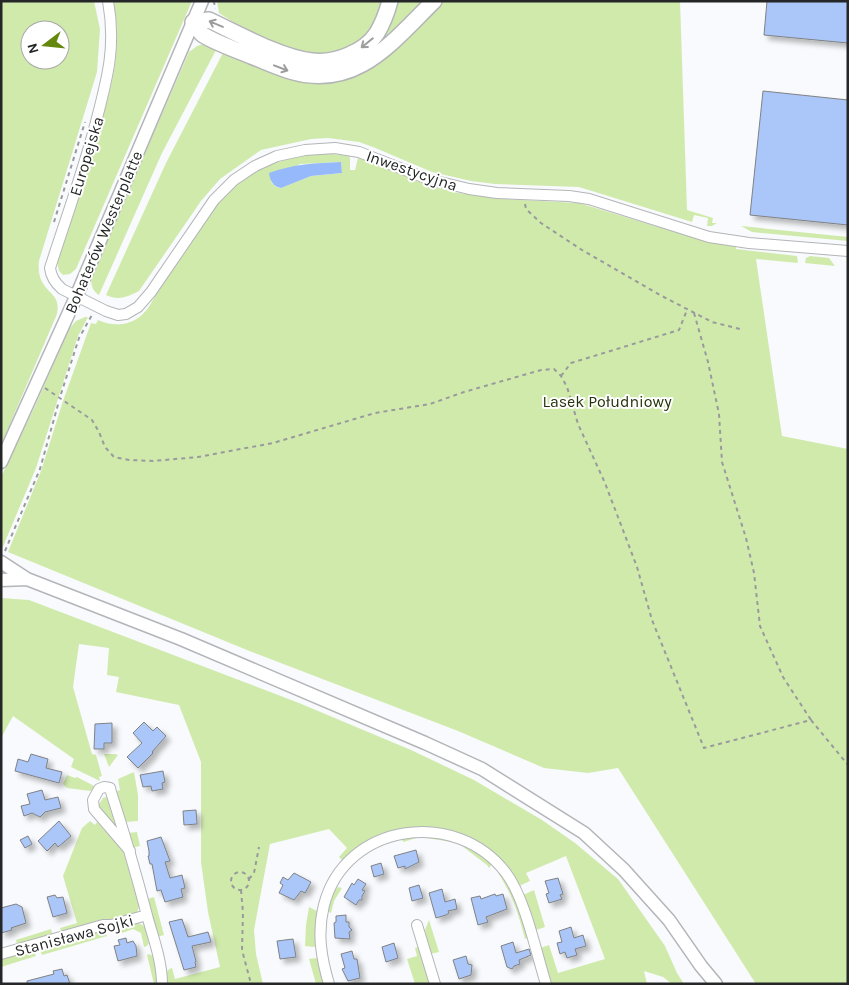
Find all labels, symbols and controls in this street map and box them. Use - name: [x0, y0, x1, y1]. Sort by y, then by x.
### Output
- one-way arrow: [209, 19, 224, 28]
- north arrow: [20, 20, 70, 70]
- one-way arrow: [360, 37, 373, 48]
- text: N: [23, 41, 43, 56]
- one-way arrow: [273, 64, 288, 73]
- street label: Europejska: [65, 114, 108, 198]
- street label: Inwestycyjna: [364, 146, 460, 195]
- street label: Bohaterów Westerplatte: [61, 148, 146, 316]
- park label: Lasek Południowy: [542, 392, 672, 411]
- street label: Stanisława Sojki: [13, 911, 136, 960]

